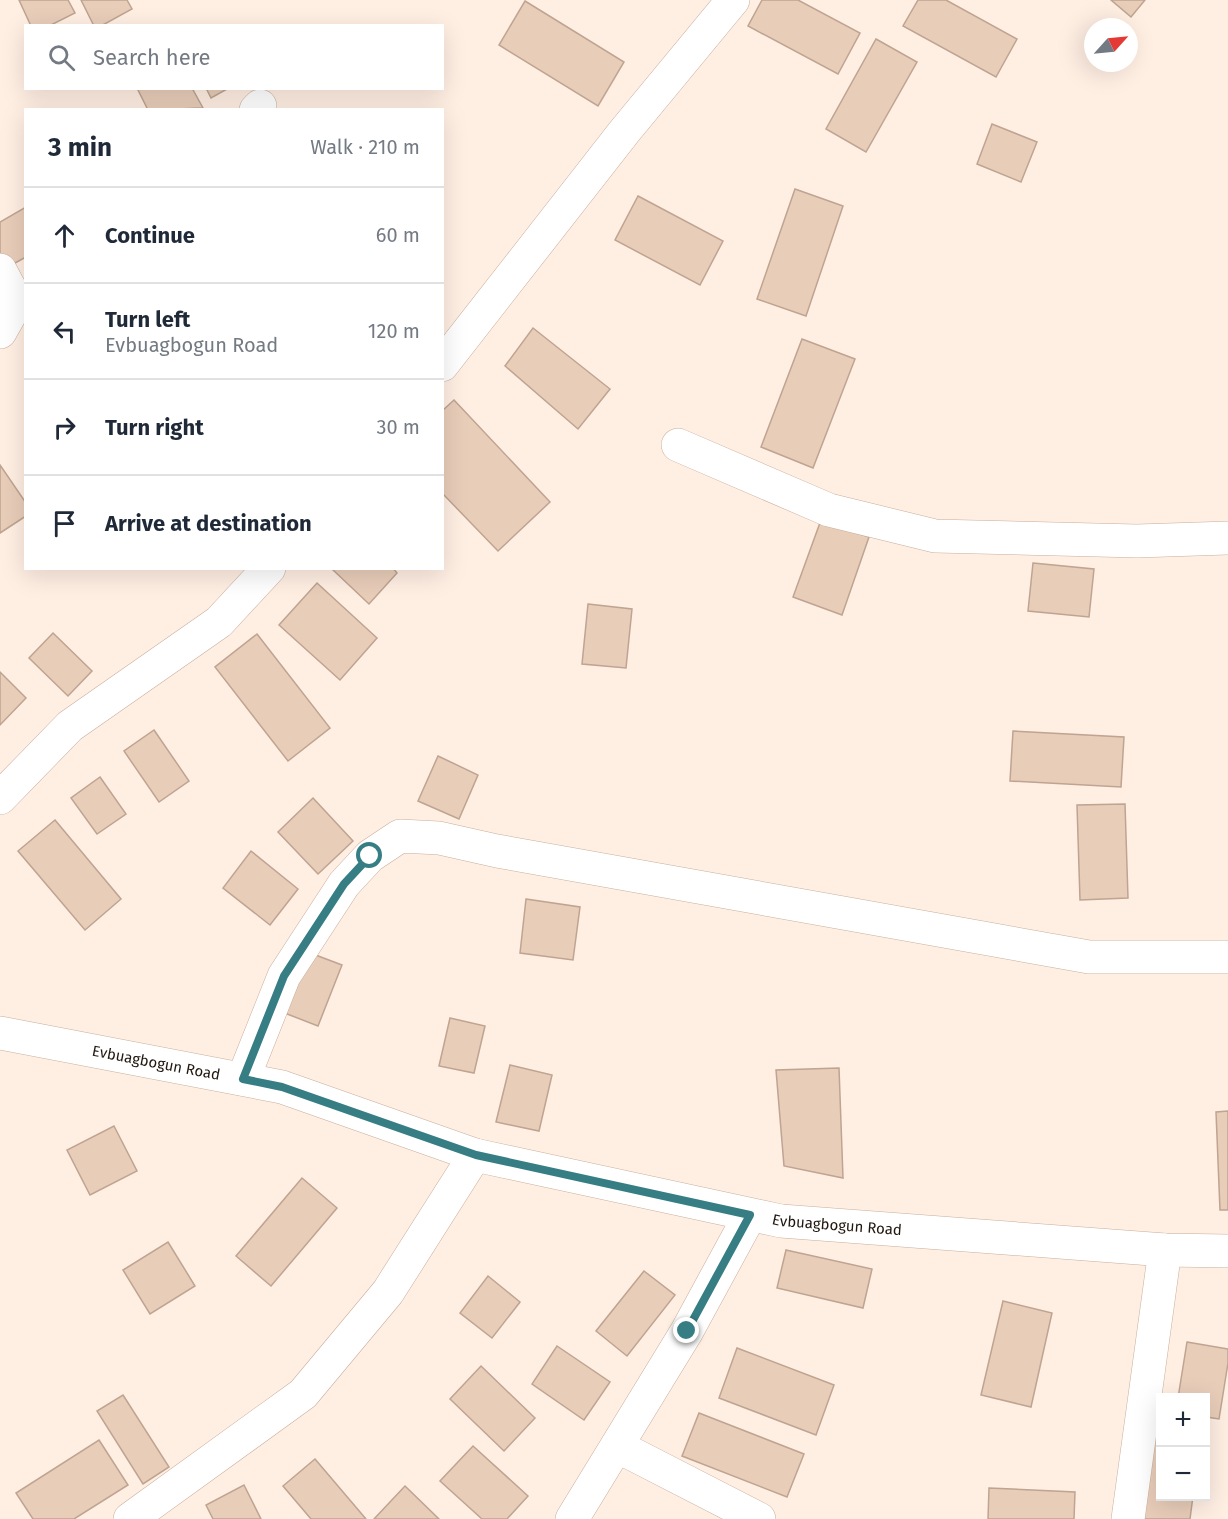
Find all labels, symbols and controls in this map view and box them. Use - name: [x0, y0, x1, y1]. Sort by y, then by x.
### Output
- north arrow: [1084, 18, 1138, 72]
- search box: [24, 24, 444, 90]
- icon: search: [45, 41, 78, 74]
- text: Search here: [93, 44, 211, 71]
- text: 3 min: [48, 132, 112, 163]
- text: Walk · 210 m: [310, 135, 420, 159]
- icon: ahead: [48, 219, 81, 252]
- text: Continue: [105, 222, 195, 249]
- text: 60 m: [376, 223, 420, 247]
- text: Turn left: [105, 306, 190, 333]
- icon: left: [48, 315, 81, 348]
- text: 120 m: [368, 319, 420, 343]
- text: Evbuagbogun Road: [105, 333, 278, 357]
- icon: right: [48, 411, 81, 444]
- text: Turn right: [105, 414, 204, 441]
- text: 30 m: [376, 415, 420, 439]
- icon: arrive: [48, 507, 81, 540]
- text: Arrive at destination: [105, 510, 312, 537]
- route start: [356, 842, 382, 868]
- street label: Evbuagbogun Road: [91, 1042, 222, 1084]
- street label: Evbuagbogun Road: [770, 1210, 903, 1239]
- route end: [673, 1317, 699, 1343]
- map controls: [1156, 1393, 1210, 1501]
- button: +: [1156, 1393, 1210, 1447]
- button: −: [1156, 1447, 1210, 1501]

